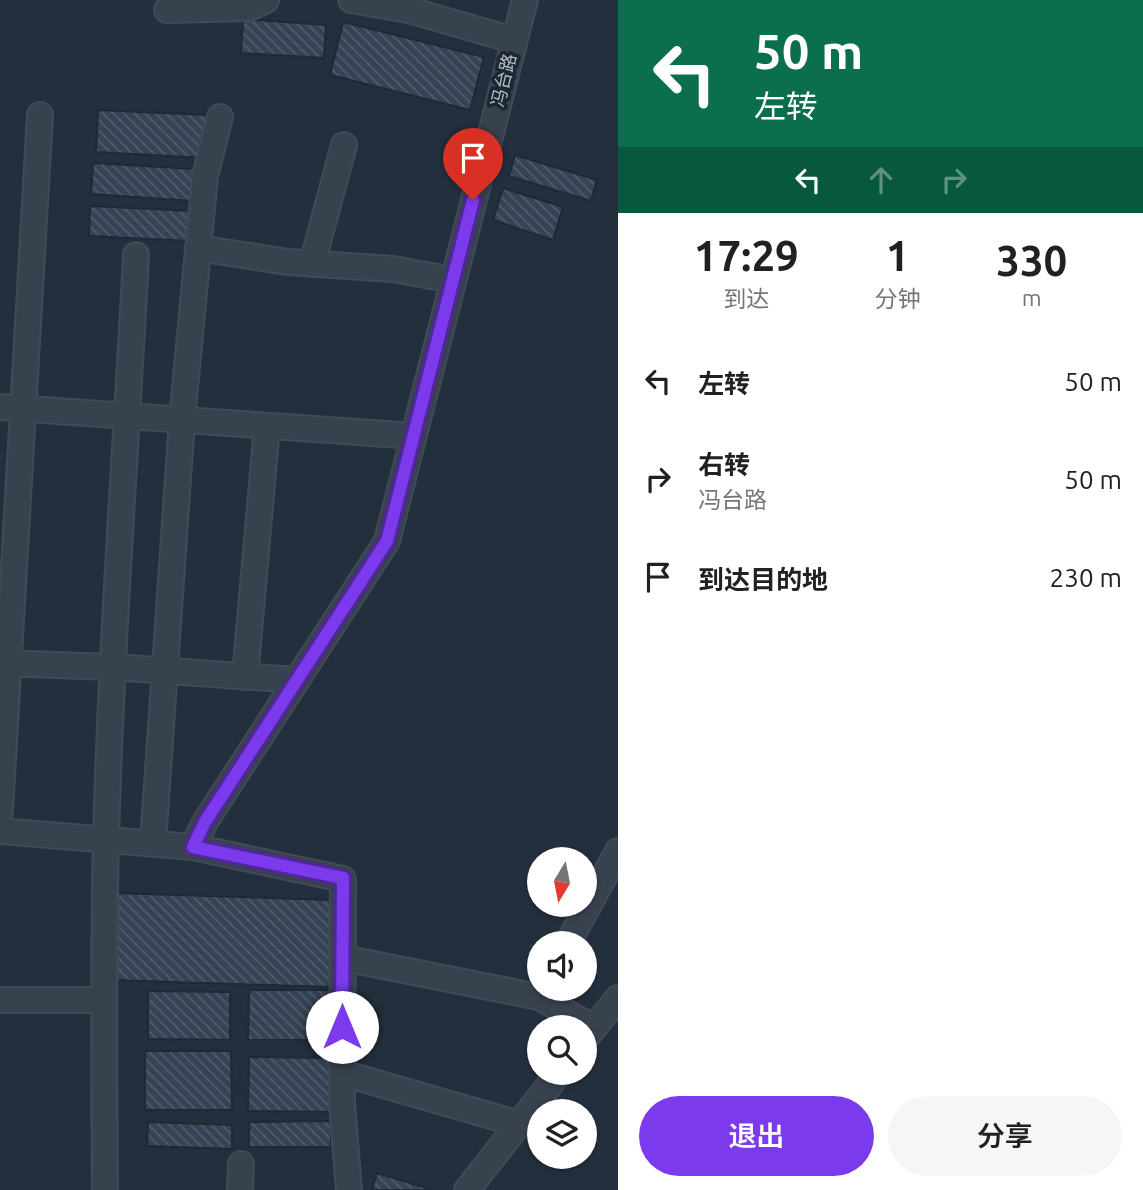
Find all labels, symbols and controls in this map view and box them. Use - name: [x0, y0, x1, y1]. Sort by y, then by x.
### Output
- text: 50 m: [754, 23, 863, 78]
- icon: left: [639, 28, 730, 119]
- street label: 冯台路: [487, 51, 519, 109]
- text: 左转: [754, 88, 818, 124]
- pin: [443, 128, 503, 200]
- icon: arrive: [454, 139, 492, 177]
- icon: left: [789, 161, 827, 199]
- icon: ahead: [862, 161, 900, 199]
- icon: right: [935, 161, 973, 199]
- text: 17:29: [694, 232, 799, 279]
- text: 1: [886, 232, 909, 279]
- text: 330: [996, 237, 1067, 284]
- text: m: [1022, 285, 1042, 310]
- text: 到达: [723, 286, 769, 311]
- text: 分钟: [875, 286, 921, 311]
- icon: left: [639, 362, 677, 400]
- text: 50 m: [1064, 367, 1122, 396]
- text: 左转: [698, 369, 750, 398]
- text: 右转: [698, 450, 750, 479]
- icon: right: [639, 460, 677, 498]
- text: 50 m: [1064, 465, 1122, 494]
- text: 冯台路: [698, 487, 767, 512]
- icon: arrive: [639, 558, 677, 596]
- text: 230 m: [1050, 563, 1122, 592]
- text: 到达目的地: [698, 565, 828, 594]
- north arrow: [527, 847, 597, 917]
- map controls: [527, 847, 597, 1169]
- button: sound: [527, 931, 597, 1001]
- position arrow: [305, 990, 379, 1064]
- button: search: [527, 1015, 597, 1085]
- button: 退出: [639, 1096, 874, 1176]
- button: 分享: [888, 1096, 1122, 1176]
- button: layers: [527, 1099, 597, 1169]

